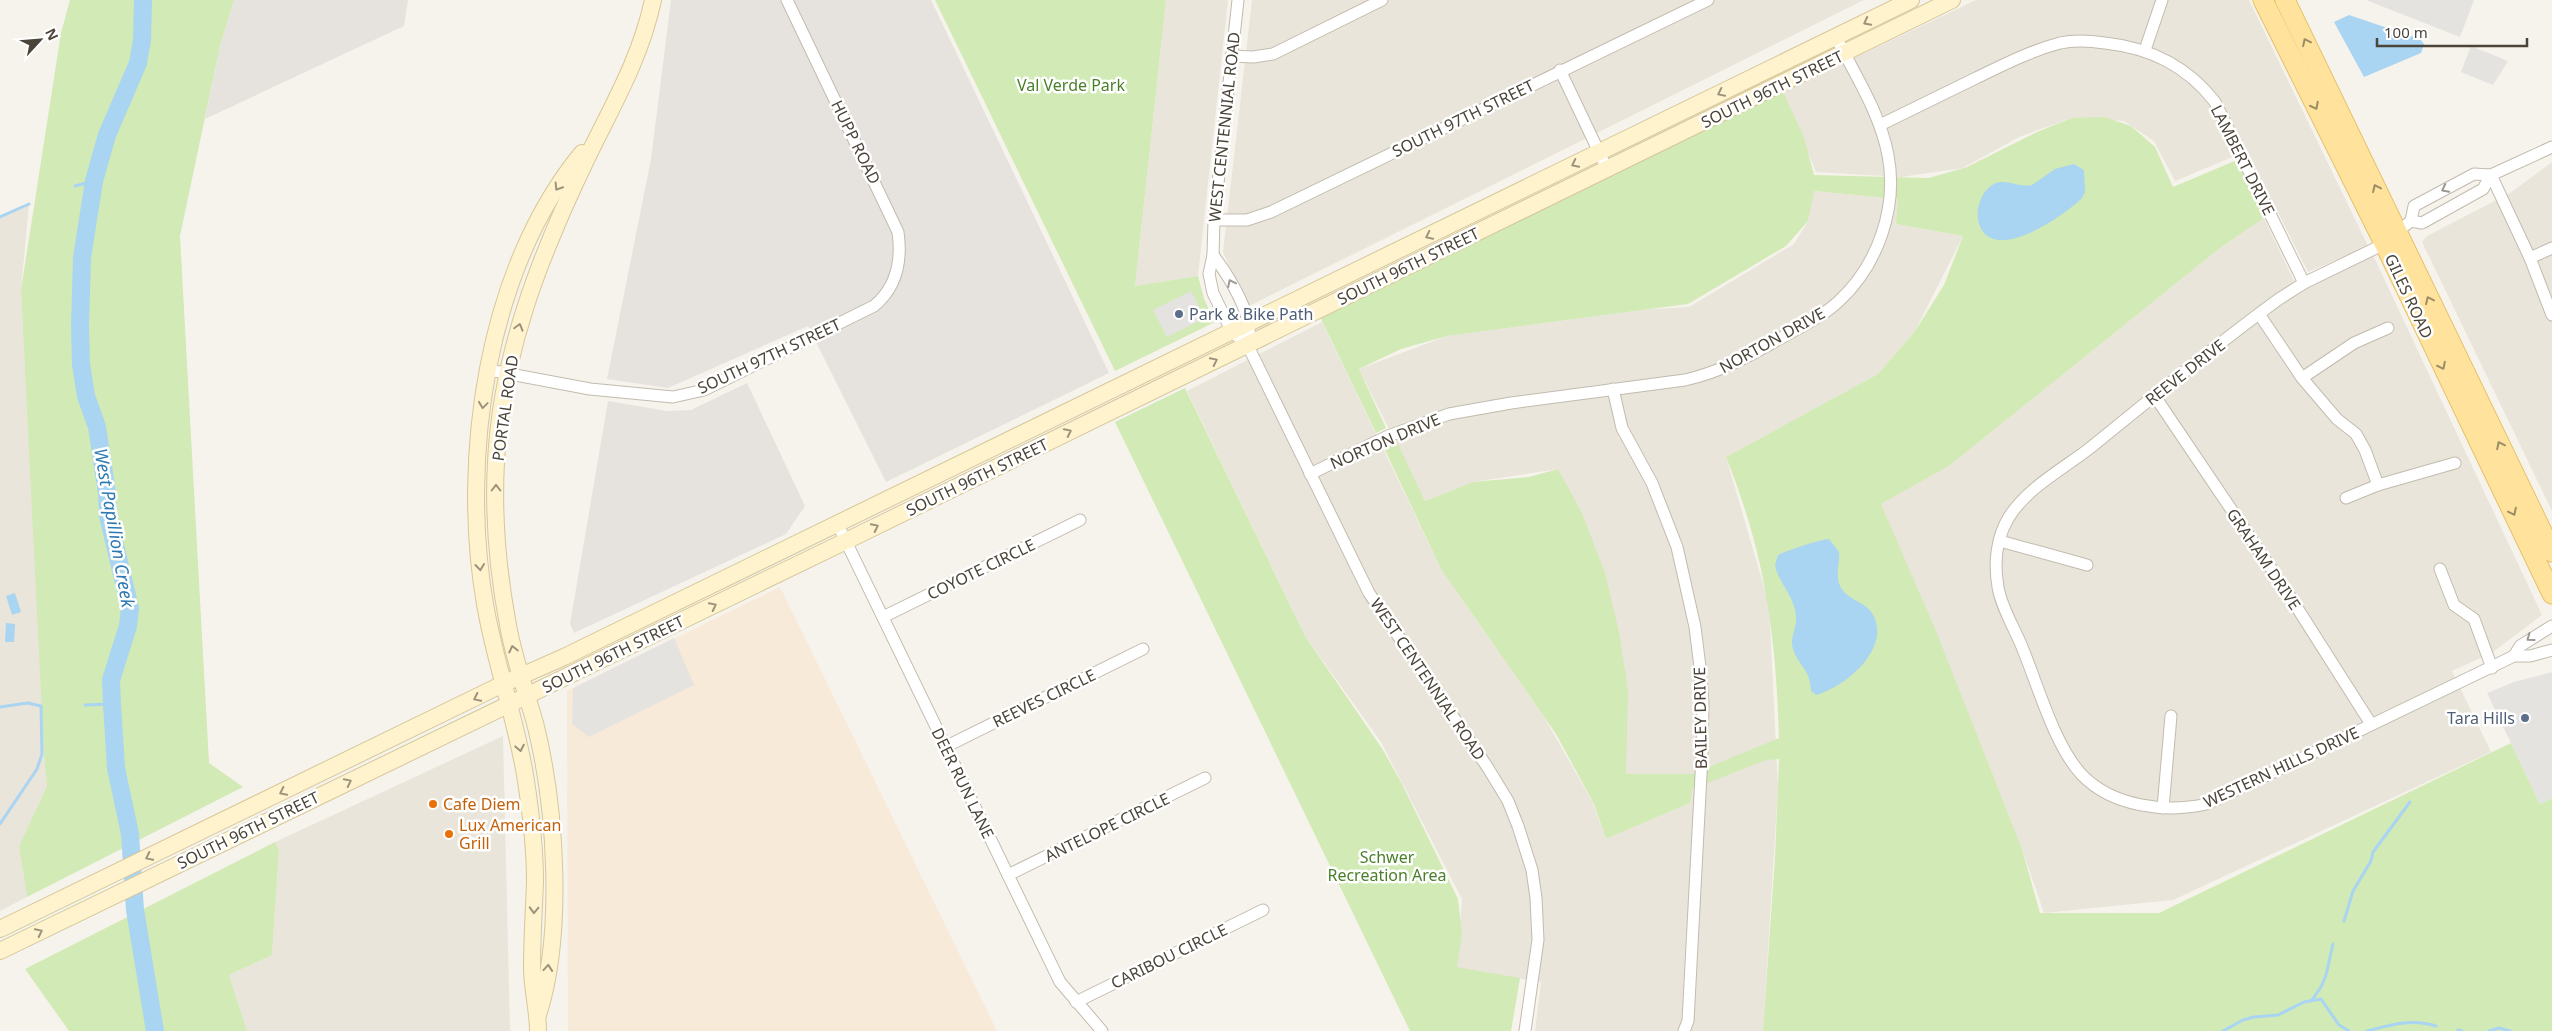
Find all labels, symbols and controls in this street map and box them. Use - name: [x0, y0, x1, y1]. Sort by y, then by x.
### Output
- north arrow: [15, 15, 65, 65]
- scale bar: [2377, 15, 2527, 47]
- one-way arrow: [1863, 16, 1872, 26]
- text: 100 m: [2384, 22, 2428, 42]
- text: N: [41, 25, 63, 43]
- street label: WEST CENTENNIAL ROAD: [1203, 31, 1245, 223]
- one-way arrow: [2301, 38, 2312, 47]
- street label: SOUTH 96TH STREET: [1697, 45, 1847, 133]
- park label: Val Verde Park: [1017, 74, 1125, 96]
- street label: SOUTH 97TH STREET: [1388, 74, 1538, 162]
- one-way arrow: [1717, 87, 1726, 97]
- street label: HUPP ROAD: [826, 96, 886, 188]
- street label: LAMBERT DRIVE: [2206, 101, 2280, 219]
- one-way arrow: [2309, 101, 2319, 110]
- one-way arrow: [1571, 158, 1580, 168]
- one-way arrow: [555, 181, 564, 190]
- one-way arrow: [2442, 183, 2451, 193]
- one-way arrow: [2372, 184, 2382, 193]
- street label: SOUTH 96TH STREET: [1333, 222, 1483, 310]
- one-way arrow: [1425, 229, 1434, 240]
- street label: GILES ROAD: [2380, 250, 2438, 342]
- one-way arrow: [1227, 279, 1237, 288]
- one-way arrow: [2425, 296, 2435, 305]
- street label: NORTON DRIVE: [1715, 302, 1829, 378]
- place label: Park & Bike Path: [1189, 303, 1313, 325]
- marker: Park & Bike Path: [1173, 308, 1185, 320]
- street label: SOUTH 97TH STREET: [694, 313, 844, 399]
- one-way arrow: [513, 324, 523, 332]
- street label: REEVE DRIVE: [2140, 334, 2230, 410]
- street label: PORTAL ROAD: [487, 354, 523, 462]
- one-way arrow: [1208, 357, 1217, 367]
- one-way arrow: [2436, 361, 2446, 370]
- one-way arrow: [478, 402, 489, 410]
- street label: NORTON DRIVE: [1327, 408, 1443, 474]
- one-way arrow: [1062, 428, 1071, 438]
- street label: SOUTH 96TH STREET: [902, 433, 1052, 521]
- one-way arrow: [2496, 442, 2506, 451]
- water label: West Papillion Creek: [89, 446, 141, 610]
- one-way arrow: [491, 483, 501, 491]
- street label: GRAHAM DRIVE: [2222, 504, 2306, 614]
- one-way arrow: [2507, 507, 2517, 516]
- one-way arrow: [869, 523, 878, 533]
- street label: COYOTE CIRCLE: [923, 533, 1039, 605]
- one-way arrow: [474, 564, 485, 572]
- street label: WEST CENTENNIAL ROAD: [1365, 594, 1491, 764]
- one-way arrow: [708, 601, 717, 612]
- street label: SOUTH 96TH STREET: [538, 610, 688, 698]
- one-way arrow: [2526, 632, 2536, 641]
- one-way arrow: [508, 644, 519, 653]
- street label: REEVES CIRCLE: [989, 664, 1099, 732]
- street label: BAILEY DRIVE: [1688, 667, 1712, 769]
- one-way arrow: [473, 692, 482, 702]
- place label: Tara Hills: [2447, 707, 2515, 729]
- marker: Tara Hills: [2519, 712, 2531, 724]
- street label: WESTERN HILLS DRIVE: [2200, 721, 2362, 813]
- street label: DEER RUN LANE: [927, 724, 999, 842]
- one-way arrow: [514, 744, 525, 753]
- one-way arrow: [343, 778, 352, 788]
- one-way arrow: [279, 785, 288, 796]
- street label: SOUTH 96TH STREET: [173, 786, 323, 874]
- street label: ANTELOPE CIRCLE: [1041, 787, 1173, 867]
- place label: Cafe Diem: [443, 793, 521, 815]
- marker: Cafe Diem: [427, 798, 439, 810]
- place label: Lux American Grill: [459, 814, 561, 854]
- marker: Lux American Grill: [443, 828, 455, 840]
- park label: Schwer Recreation Area: [1327, 846, 1447, 886]
- one-way arrow: [146, 851, 155, 861]
- one-way arrow: [528, 906, 539, 914]
- street label: CARIBOU CIRCLE: [1107, 918, 1231, 994]
- one-way arrow: [34, 927, 43, 938]
- one-way arrow: [542, 963, 553, 971]

